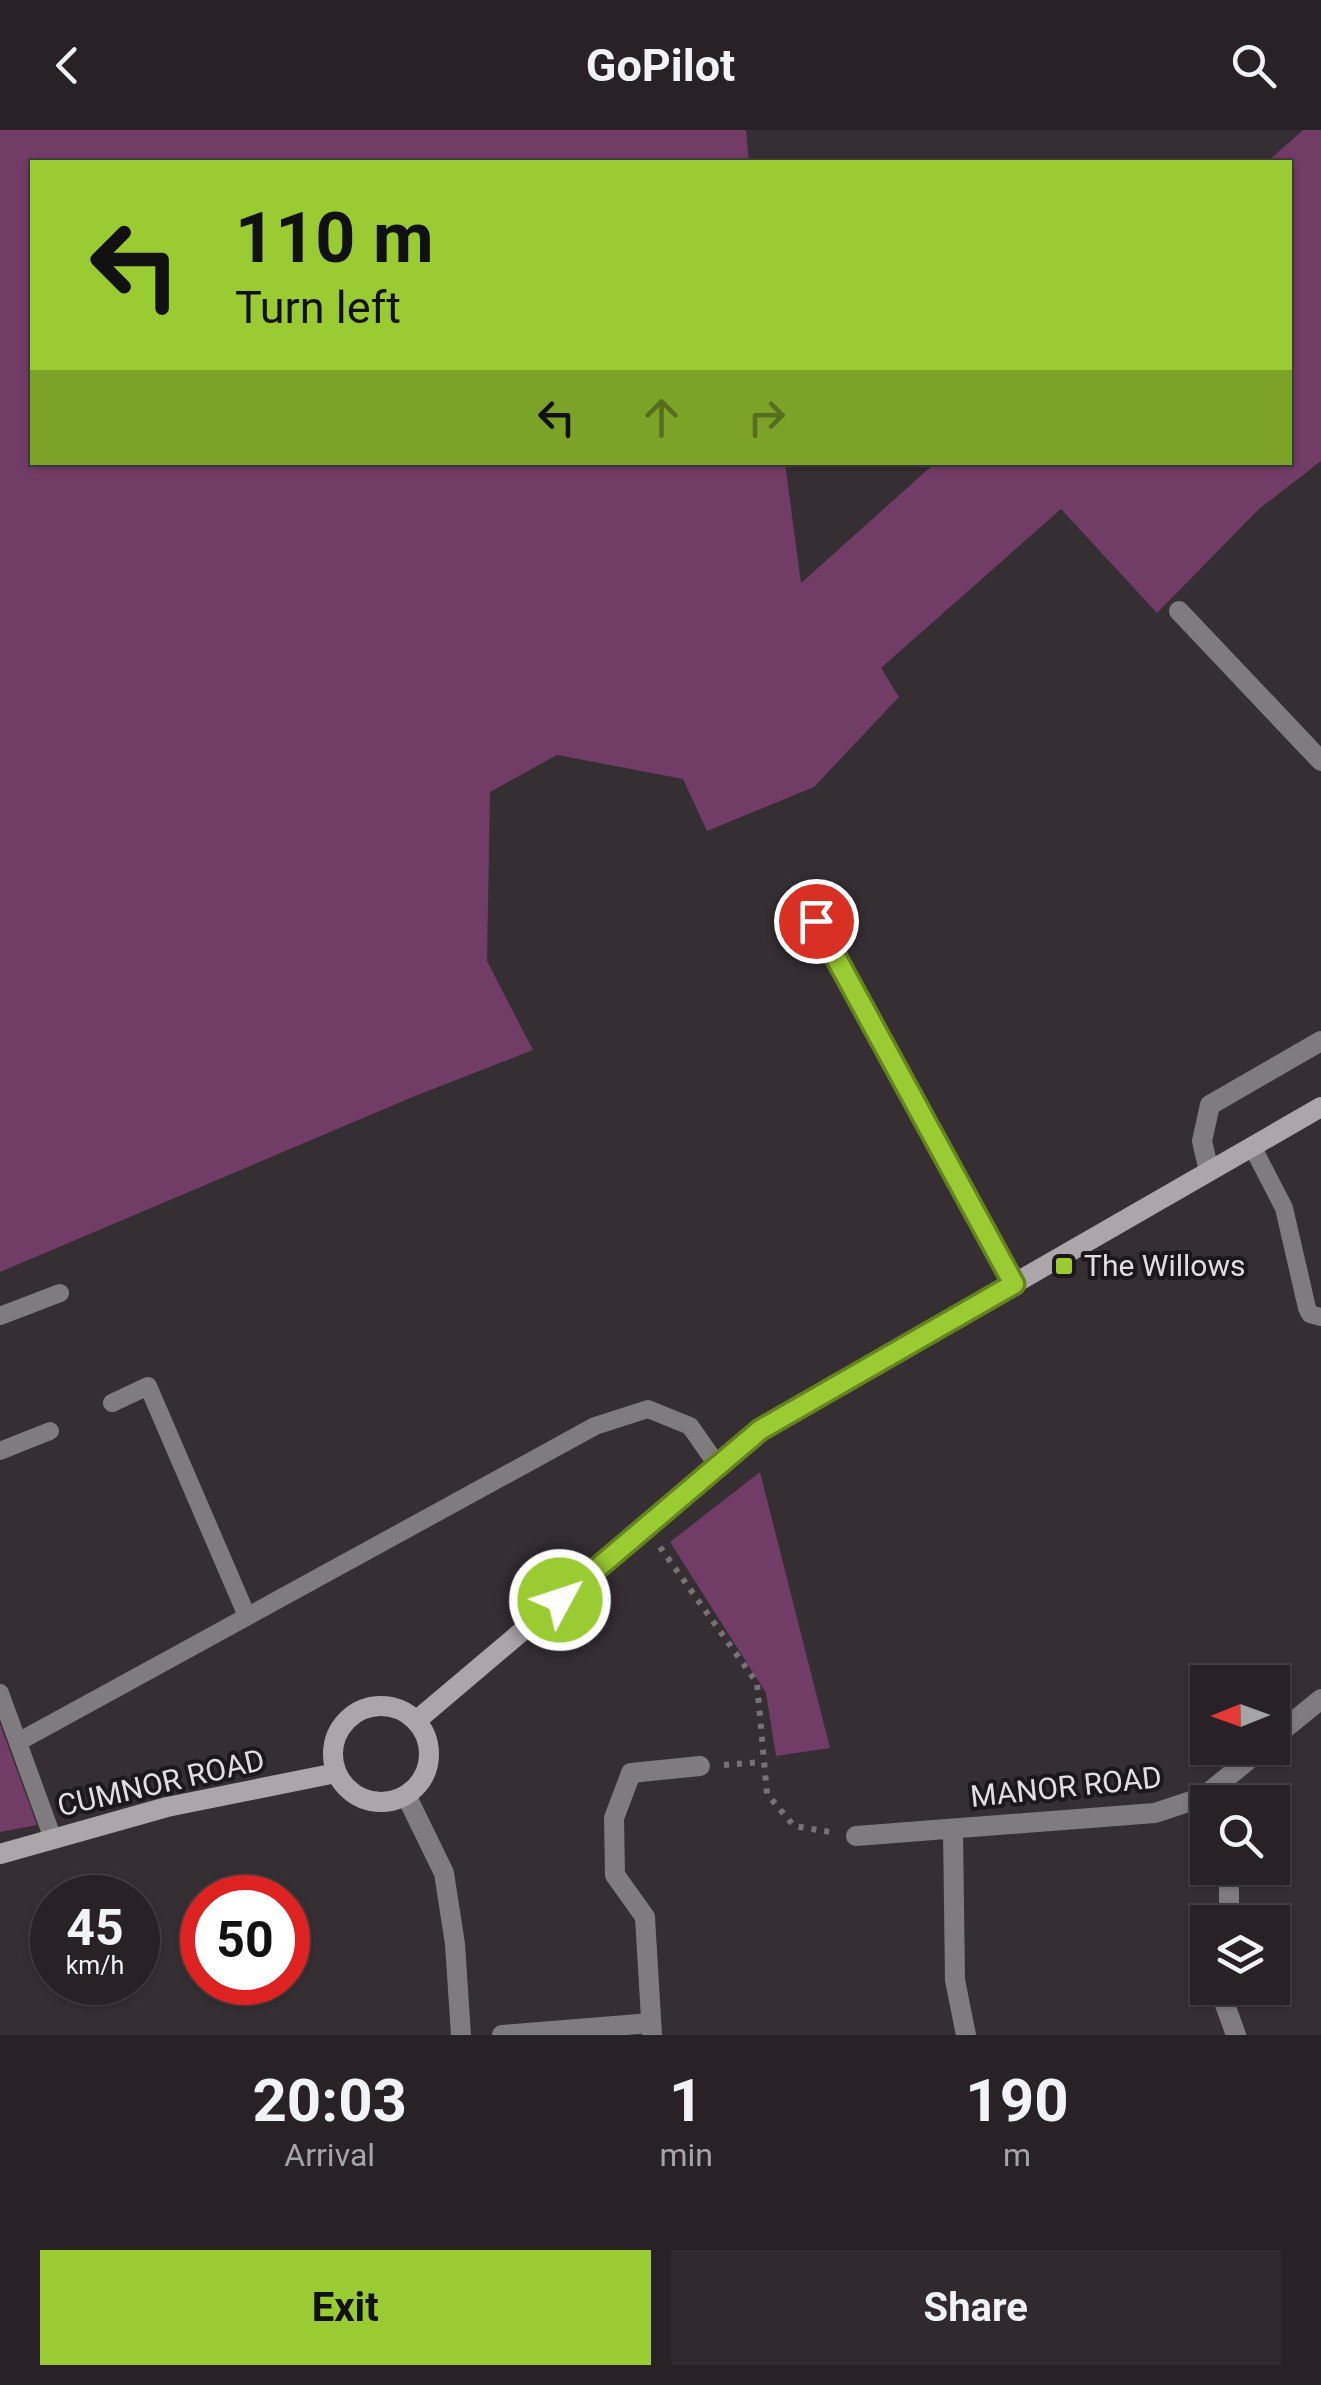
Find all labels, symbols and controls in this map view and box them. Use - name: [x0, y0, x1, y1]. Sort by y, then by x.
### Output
- icon: back: [40, 38, 95, 93]
- icon: search: [1226, 38, 1281, 93]
- text: GoPilot: [586, 39, 735, 92]
- text: 110 m: [235, 197, 434, 279]
- icon: left: [70, 200, 200, 330]
- text: Turn left: [235, 281, 401, 334]
- icon: left: [529, 390, 584, 445]
- icon: ahead: [634, 390, 689, 445]
- icon: right: [739, 390, 794, 445]
- pin: [774, 879, 859, 964]
- icon: arrive: [789, 894, 844, 949]
- place label: The Willows: [1084, 1248, 1245, 1283]
- marker: The Willows: [1053, 1255, 1075, 1277]
- position arrow: [508, 1548, 612, 1652]
- north arrow: [1190, 1665, 1290, 1765]
- map controls: [1190, 1665, 1290, 2005]
- street label: CUMNOR ROAD: [54, 1742, 268, 1823]
- street label: MANOR ROAD: [969, 1759, 1163, 1814]
- button: search: [1190, 1785, 1290, 1885]
- speed limit sign: 50: [180, 1875, 310, 2005]
- text: 45: [66, 1899, 124, 1957]
- button: layers: [1190, 1905, 1290, 2005]
- text: km/h: [66, 1951, 124, 1980]
- text: 20:03: [252, 2065, 407, 2136]
- text: 1: [669, 2065, 703, 2136]
- text: 190: [965, 2065, 1069, 2136]
- text: Arrival: [284, 2136, 375, 2174]
- text: min: [659, 2136, 713, 2174]
- text: m: [1003, 2136, 1031, 2174]
- button: Exit: [40, 2250, 651, 2365]
- button: Share: [671, 2250, 1281, 2365]

